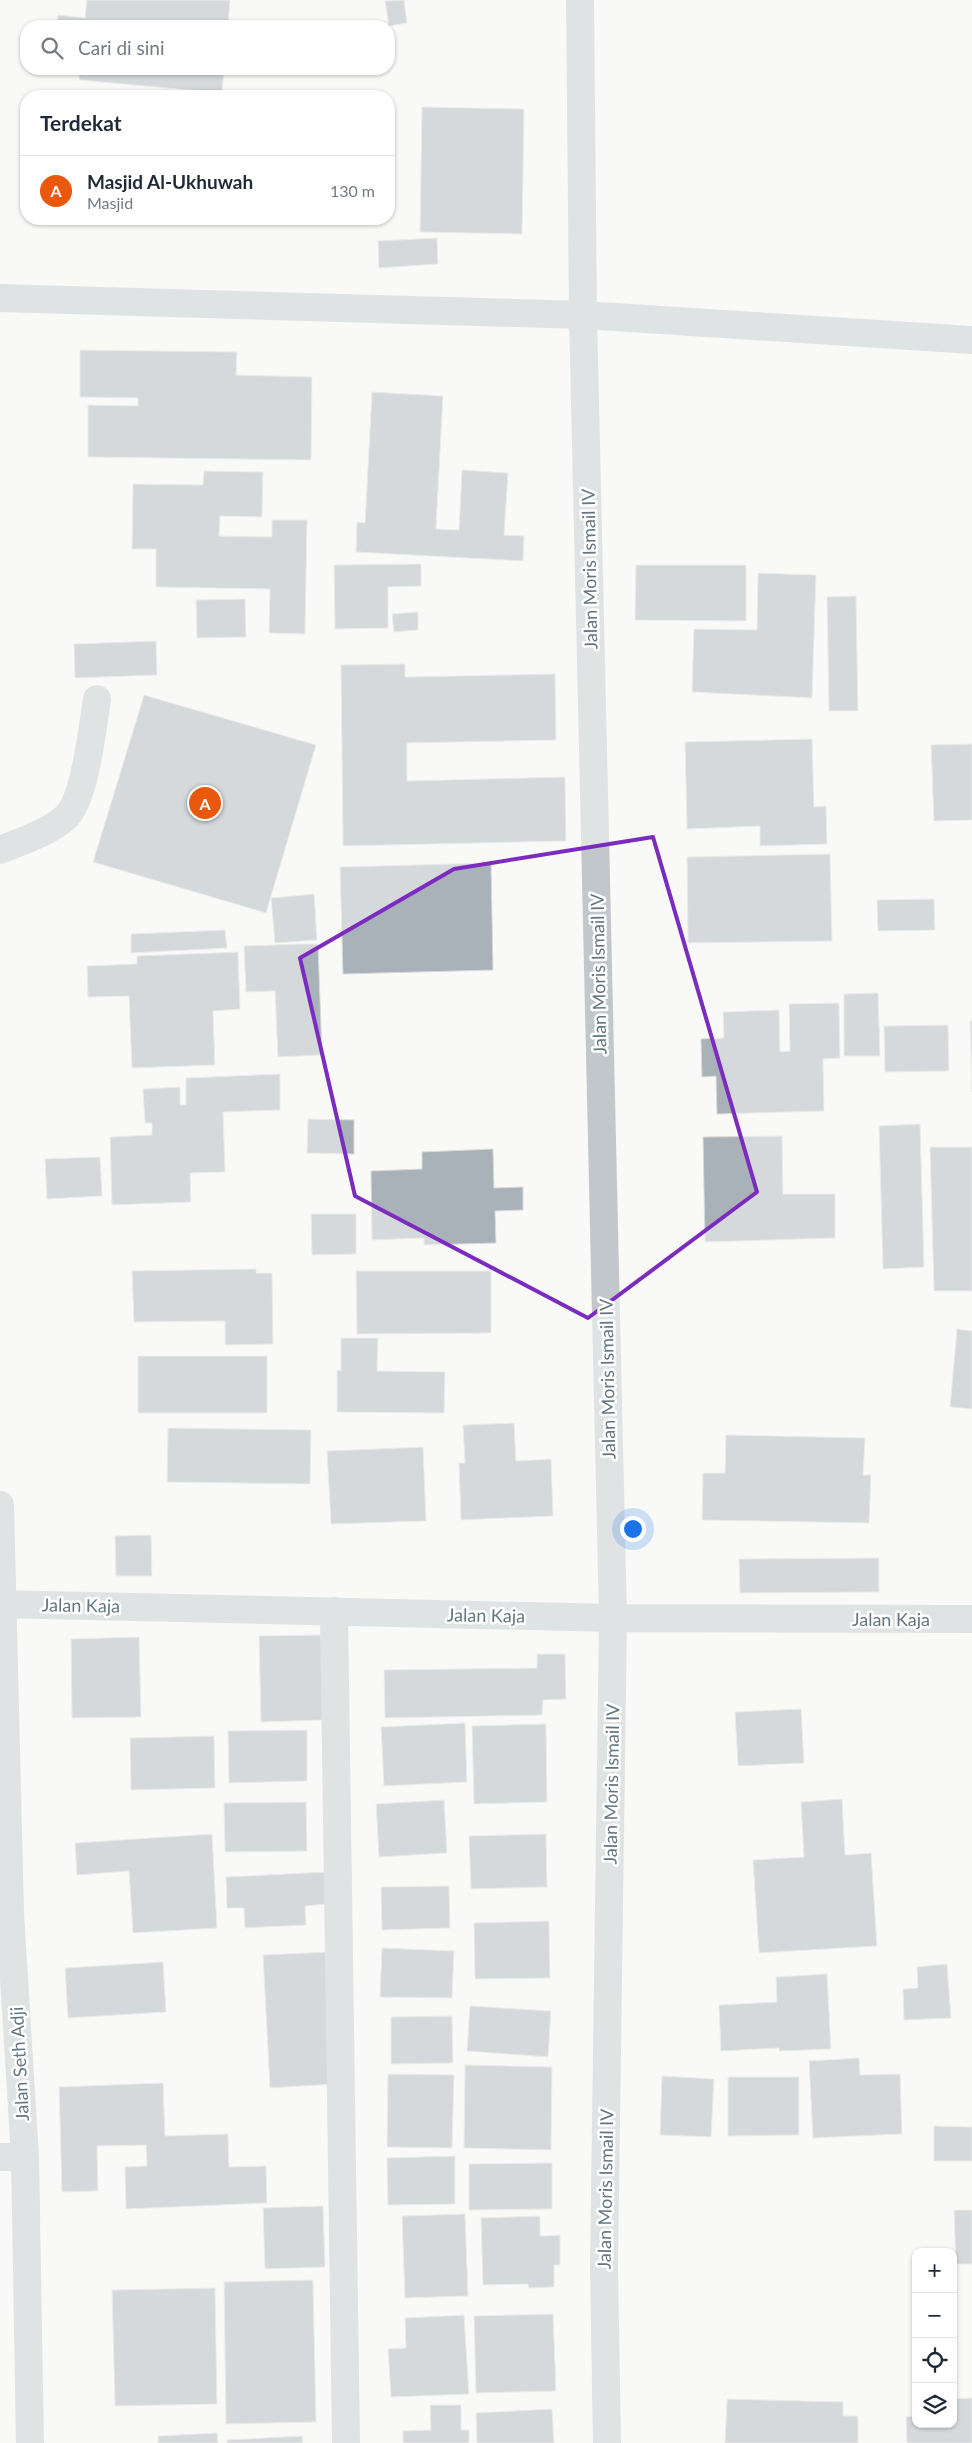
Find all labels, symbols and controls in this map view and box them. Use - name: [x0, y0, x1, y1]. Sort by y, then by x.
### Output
- search box: [20, 20, 395, 75]
- icon: search: [38, 34, 66, 62]
- text: Cari di sini: [78, 36, 165, 59]
- text: Terdekat: [40, 110, 122, 135]
- text: Masjid Al-Ukhuwah: [87, 170, 253, 193]
- text: A: [50, 181, 62, 200]
- text: 130 m: [330, 181, 375, 200]
- text: Masjid: [87, 193, 133, 212]
- street label: Jalan Moris Ismail IV: [577, 488, 601, 650]
- pin: A: [189, 784, 221, 822]
- street label: Jalan Moris Ismail IV: [586, 893, 610, 1055]
- street label: Jalan Moris Ismail IV: [595, 1298, 619, 1460]
- your location: [620, 1516, 646, 1542]
- street label: Jalan Kaja: [42, 1593, 120, 1617]
- street label: Jalan Kaja: [447, 1603, 525, 1627]
- street label: Jalan Kaja: [852, 1608, 930, 1630]
- street label: Jalan Moris Ismail IV: [599, 1703, 623, 1865]
- street label: Jalan Seth Adji: [5, 2006, 33, 2122]
- street label: Jalan Moris Ismail IV: [593, 2108, 617, 2270]
- map controls: [912, 2248, 957, 2428]
- button: +: [912, 2248, 957, 2293]
- button: −: [912, 2293, 957, 2338]
- button: locate: [912, 2338, 957, 2383]
- button: layers: [912, 2383, 957, 2428]

